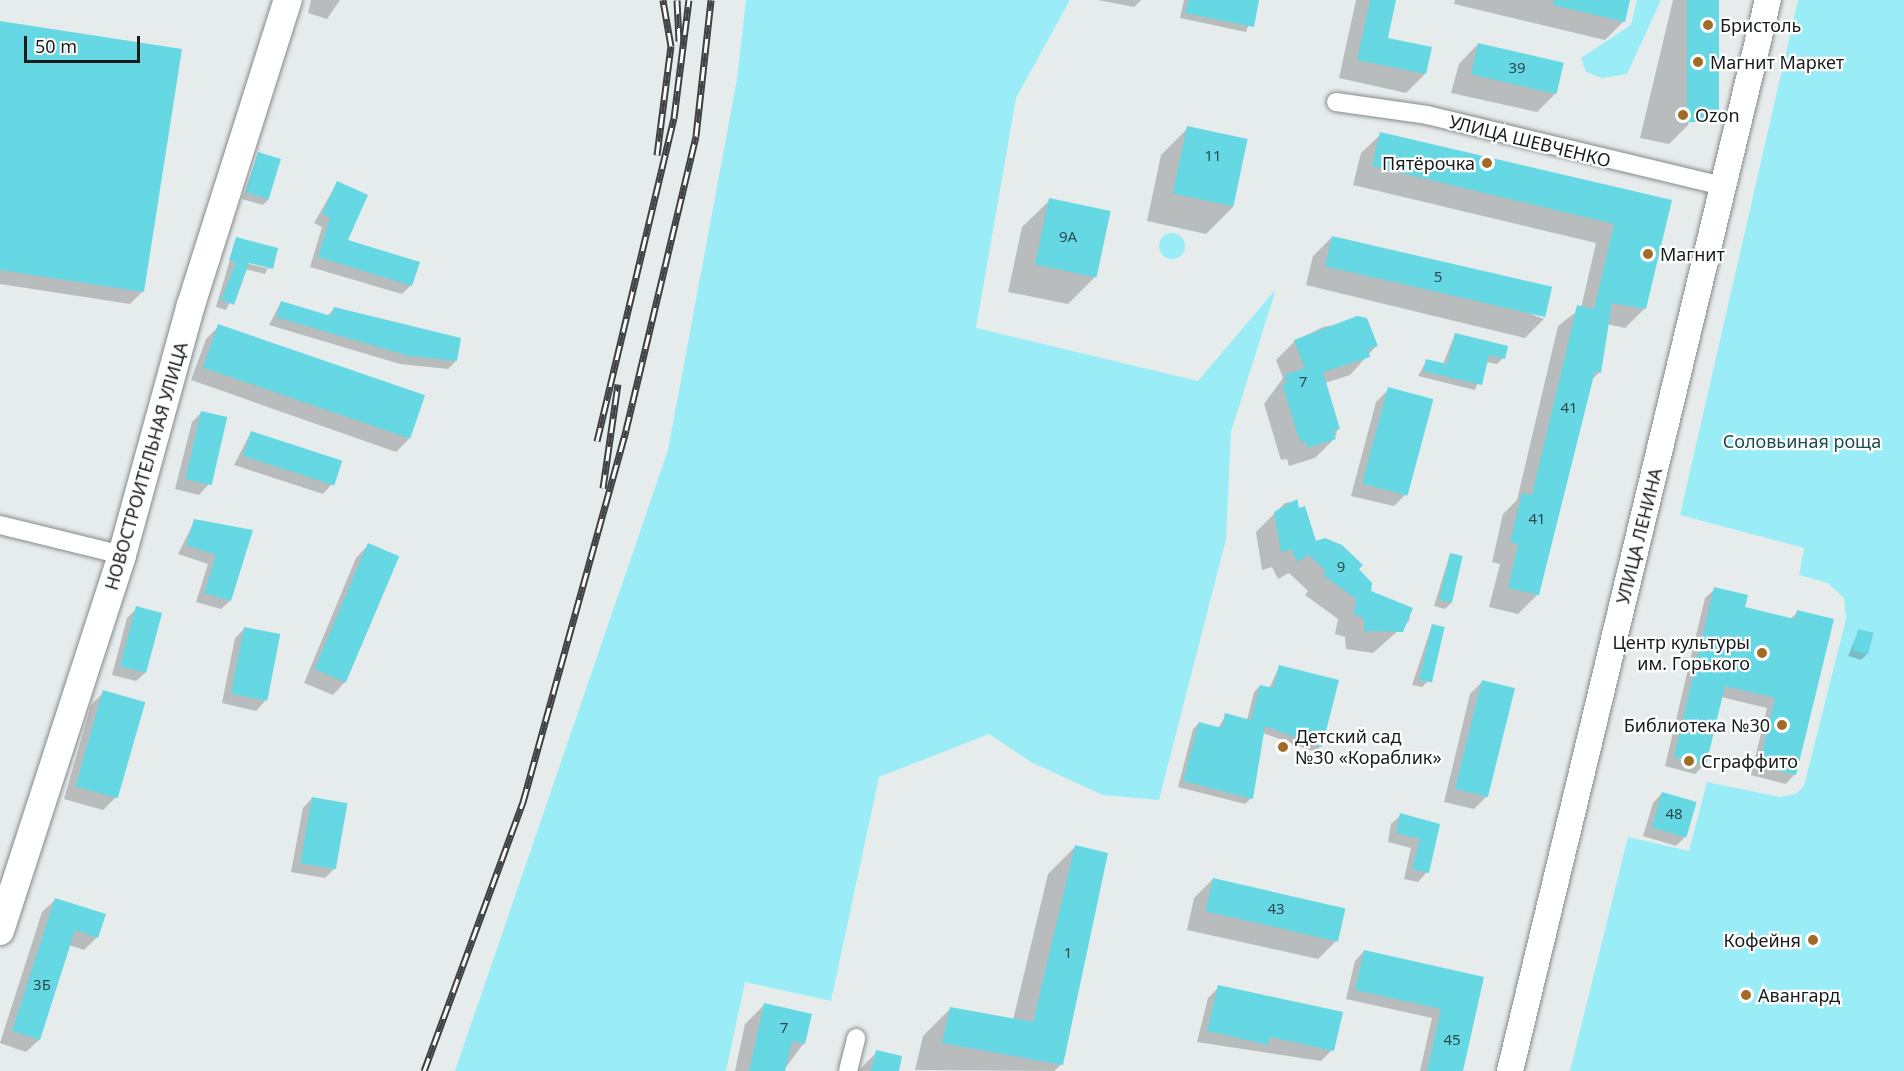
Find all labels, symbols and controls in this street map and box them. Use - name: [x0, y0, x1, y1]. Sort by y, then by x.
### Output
- place label: Бристоль: [1720, 14, 1801, 36]
- marker: Бристоль: [1701, 18, 1715, 32]
- scale bar: [27, 24, 142, 62]
- text: 50 m: [35, 34, 77, 58]
- place label: Магнит Маркет: [1710, 51, 1844, 73]
- marker: Магнит Маркет: [1691, 55, 1705, 69]
- house number: 39: [1508, 59, 1526, 77]
- place label: Ozon: [1695, 104, 1740, 126]
- marker: Ozon: [1676, 108, 1690, 122]
- street label: УЛИЦА ШЕВЧЕНКО: [1447, 110, 1613, 172]
- house number: 11: [1204, 147, 1222, 165]
- place label: Пятёрочка: [1382, 152, 1475, 174]
- marker: Пятёрочка: [1480, 156, 1494, 170]
- house number: 9А: [1059, 228, 1077, 246]
- place label: Магнит: [1660, 243, 1725, 265]
- marker: Магнит: [1641, 247, 1655, 261]
- house number: 5: [1434, 268, 1442, 286]
- street label: НОВОСТРОИТЕЛЬНАЯ УЛИЦА: [100, 339, 192, 593]
- house number: 7: [1299, 373, 1307, 391]
- house number: 41: [1560, 399, 1578, 417]
- park label: Соловьиная роща: [1723, 430, 1881, 452]
- street label: УЛИЦА ЛЕНИНА: [1612, 466, 1666, 606]
- house number: 41: [1528, 510, 1546, 528]
- house number: 9: [1337, 558, 1345, 576]
- place label: Центр культуры им. Горького: [1612, 632, 1750, 674]
- marker: Центр культуры им. Горького: [1755, 646, 1769, 660]
- place label: Библиотека №30: [1624, 714, 1770, 736]
- marker: Библиотека №30: [1775, 718, 1789, 732]
- place label: Детский сад №30 «Кораблик»: [1295, 726, 1442, 768]
- marker: Детский сад №30 «Кораблик»: [1276, 740, 1290, 754]
- place label: Сграффито: [1701, 750, 1798, 772]
- marker: Сграффито: [1682, 754, 1696, 768]
- house number: 48: [1665, 805, 1683, 823]
- house number: 43: [1267, 900, 1285, 918]
- place label: Кофейня: [1724, 929, 1801, 951]
- marker: Кофейня: [1806, 933, 1820, 947]
- house number: 1: [1064, 944, 1072, 962]
- house number: 3Б: [33, 976, 51, 994]
- place label: Авангард: [1758, 984, 1840, 1006]
- marker: Авангард: [1739, 988, 1753, 1002]
- house number: 7: [780, 1019, 788, 1037]
- house number: 45: [1443, 1031, 1461, 1049]

